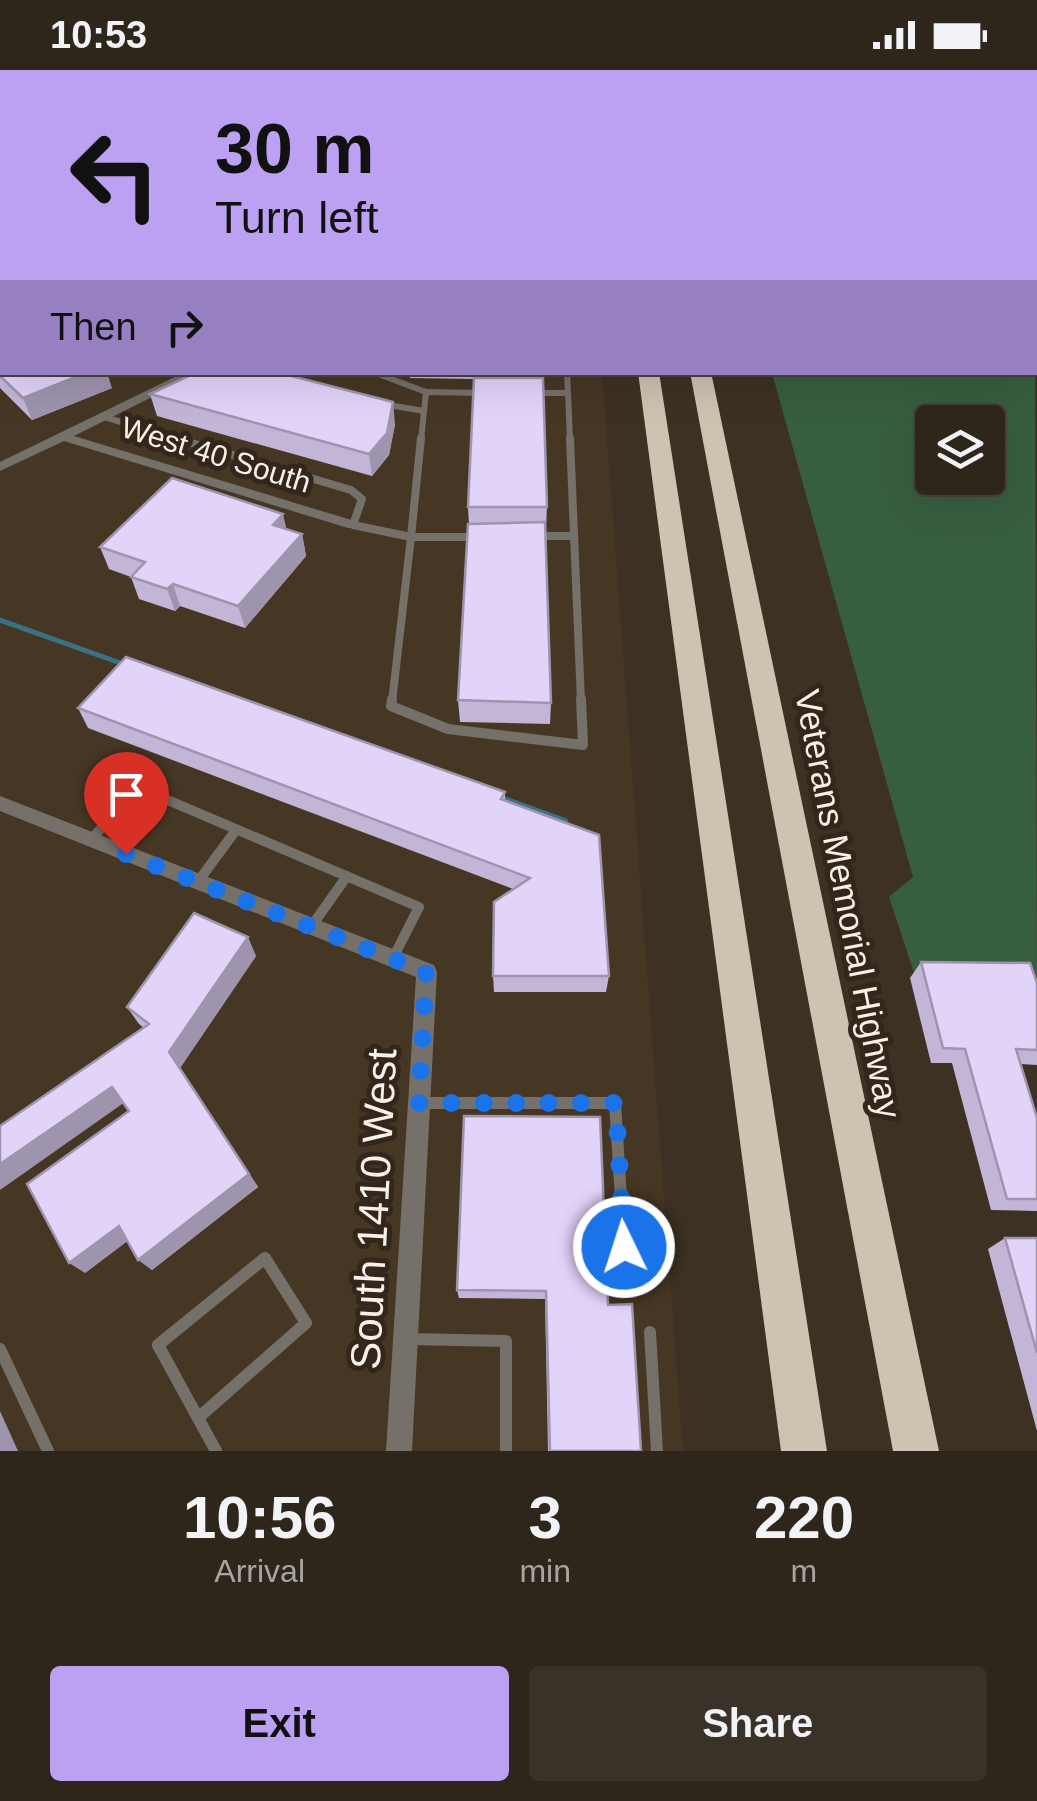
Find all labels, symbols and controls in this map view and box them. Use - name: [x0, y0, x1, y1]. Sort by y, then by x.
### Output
- text: 10:53: [50, 14, 147, 56]
- icon: left: [50, 110, 180, 240]
- text: 30 m: [215, 110, 375, 188]
- text: Turn left: [215, 192, 378, 243]
- icon: right: [157, 300, 212, 355]
- text: Then: [50, 306, 137, 348]
- map controls: [915, 405, 1005, 495]
- button: layers: [915, 405, 1005, 495]
- street label: West 40 South: [117, 410, 315, 499]
- street label: Veterans Memorial Highway: [788, 686, 909, 1122]
- pin: [84, 752, 169, 855]
- icon: arrive: [99, 767, 154, 822]
- street label: South 1410 West: [342, 1047, 405, 1371]
- position arrow: [572, 1195, 676, 1299]
- text: 10:56: [183, 1484, 336, 1551]
- text: 3: [528, 1484, 562, 1551]
- text: 220: [754, 1484, 854, 1551]
- text: Arrival: [214, 1553, 305, 1589]
- text: min: [519, 1553, 571, 1589]
- text: m: [791, 1553, 817, 1589]
- button: Exit: [50, 1666, 509, 1781]
- button: Share: [529, 1666, 987, 1781]

